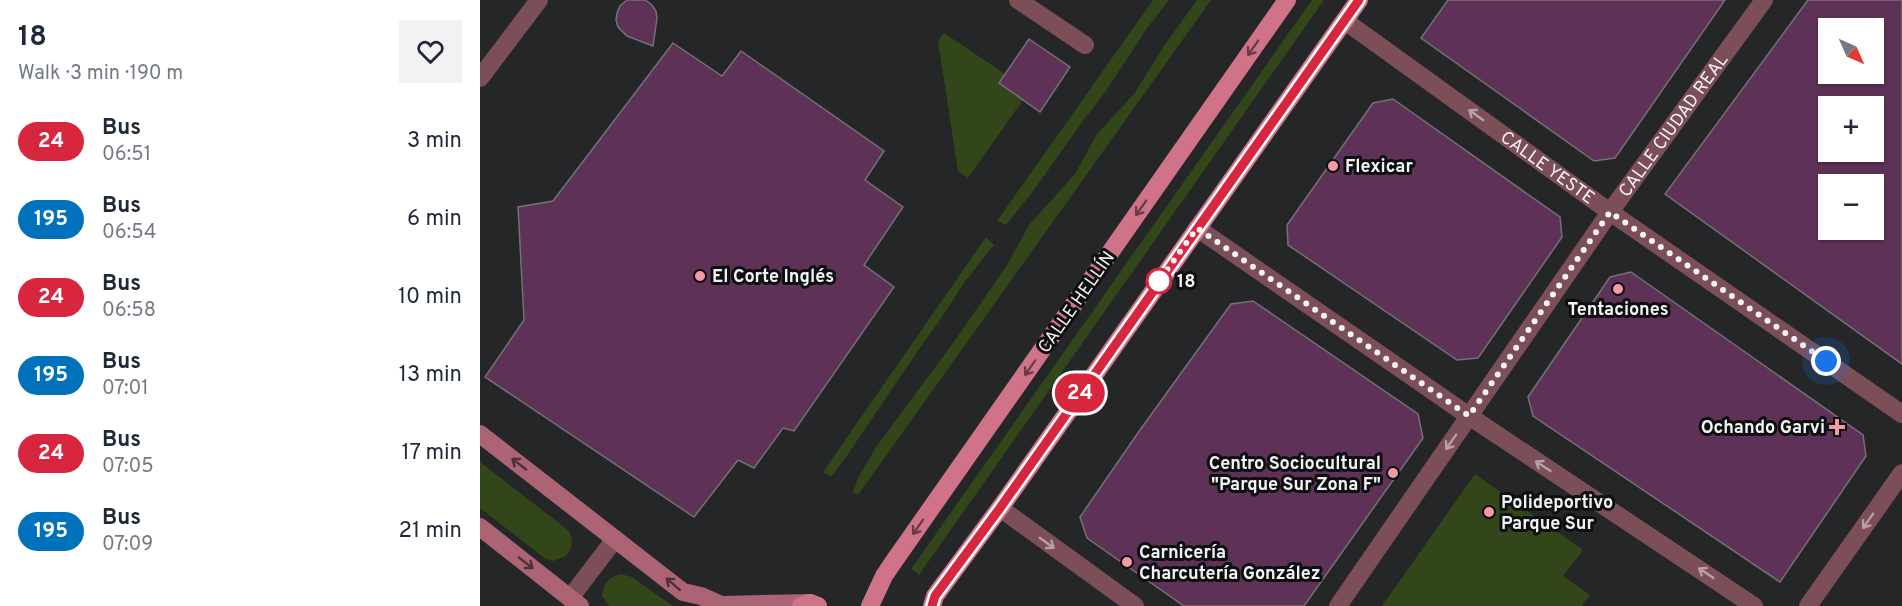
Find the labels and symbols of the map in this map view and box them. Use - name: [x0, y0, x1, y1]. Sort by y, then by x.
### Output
- north arrow: [1818, 18, 1884, 84]
- one-way arrow: [1247, 40, 1259, 56]
- street label: CALLE CIUDAD REAL: [1614, 50, 1734, 202]
- one-way arrow: [1468, 109, 1484, 121]
- street label: CALLE YESTE: [1495, 127, 1599, 210]
- place label: Flexicar: [1345, 156, 1413, 179]
- marker: Flexicar: [1326, 159, 1340, 173]
- one-way arrow: [1135, 199, 1148, 215]
- street label: CALLE HELLÍN: [1032, 246, 1121, 358]
- place label: El Corte Inglés: [712, 266, 834, 289]
- marker: 18: [1146, 268, 1172, 294]
- marker: El Corte Inglés: [693, 269, 707, 283]
- place label: 18: [1177, 271, 1196, 294]
- marker: Tentaciones: [1611, 282, 1625, 296]
- place label: Tentaciones: [1567, 299, 1669, 322]
- your location: [1811, 346, 1841, 376]
- one-way arrow: [1024, 359, 1036, 375]
- line badge: 24: [1053, 374, 1107, 412]
- place label: Ochando Garvi: [1701, 417, 1825, 440]
- marker: Ochando Garvi: [1830, 420, 1844, 434]
- one-way arrow: [1445, 433, 1457, 450]
- place label: Centro Sociocultural "Parque Sur Zona F": [1209, 453, 1381, 497]
- one-way arrow: [511, 458, 527, 471]
- one-way arrow: [1535, 459, 1552, 472]
- marker: Centro Sociocultural "Parque Sur Zona F": [1386, 466, 1400, 480]
- place label: Polideportivo Parque Sur: [1501, 492, 1613, 536]
- marker: Polideportivo Parque Sur: [1482, 505, 1496, 519]
- one-way arrow: [1862, 512, 1874, 529]
- one-way arrow: [912, 519, 924, 535]
- one-way arrow: [1039, 536, 1055, 549]
- place label: Carnicería Charcutería González: [1139, 542, 1320, 586]
- marker: Carnicería Charcutería González: [1120, 555, 1134, 569]
- one-way arrow: [518, 557, 534, 570]
- one-way arrow: [1698, 567, 1715, 579]
- one-way arrow: [666, 577, 681, 591]

